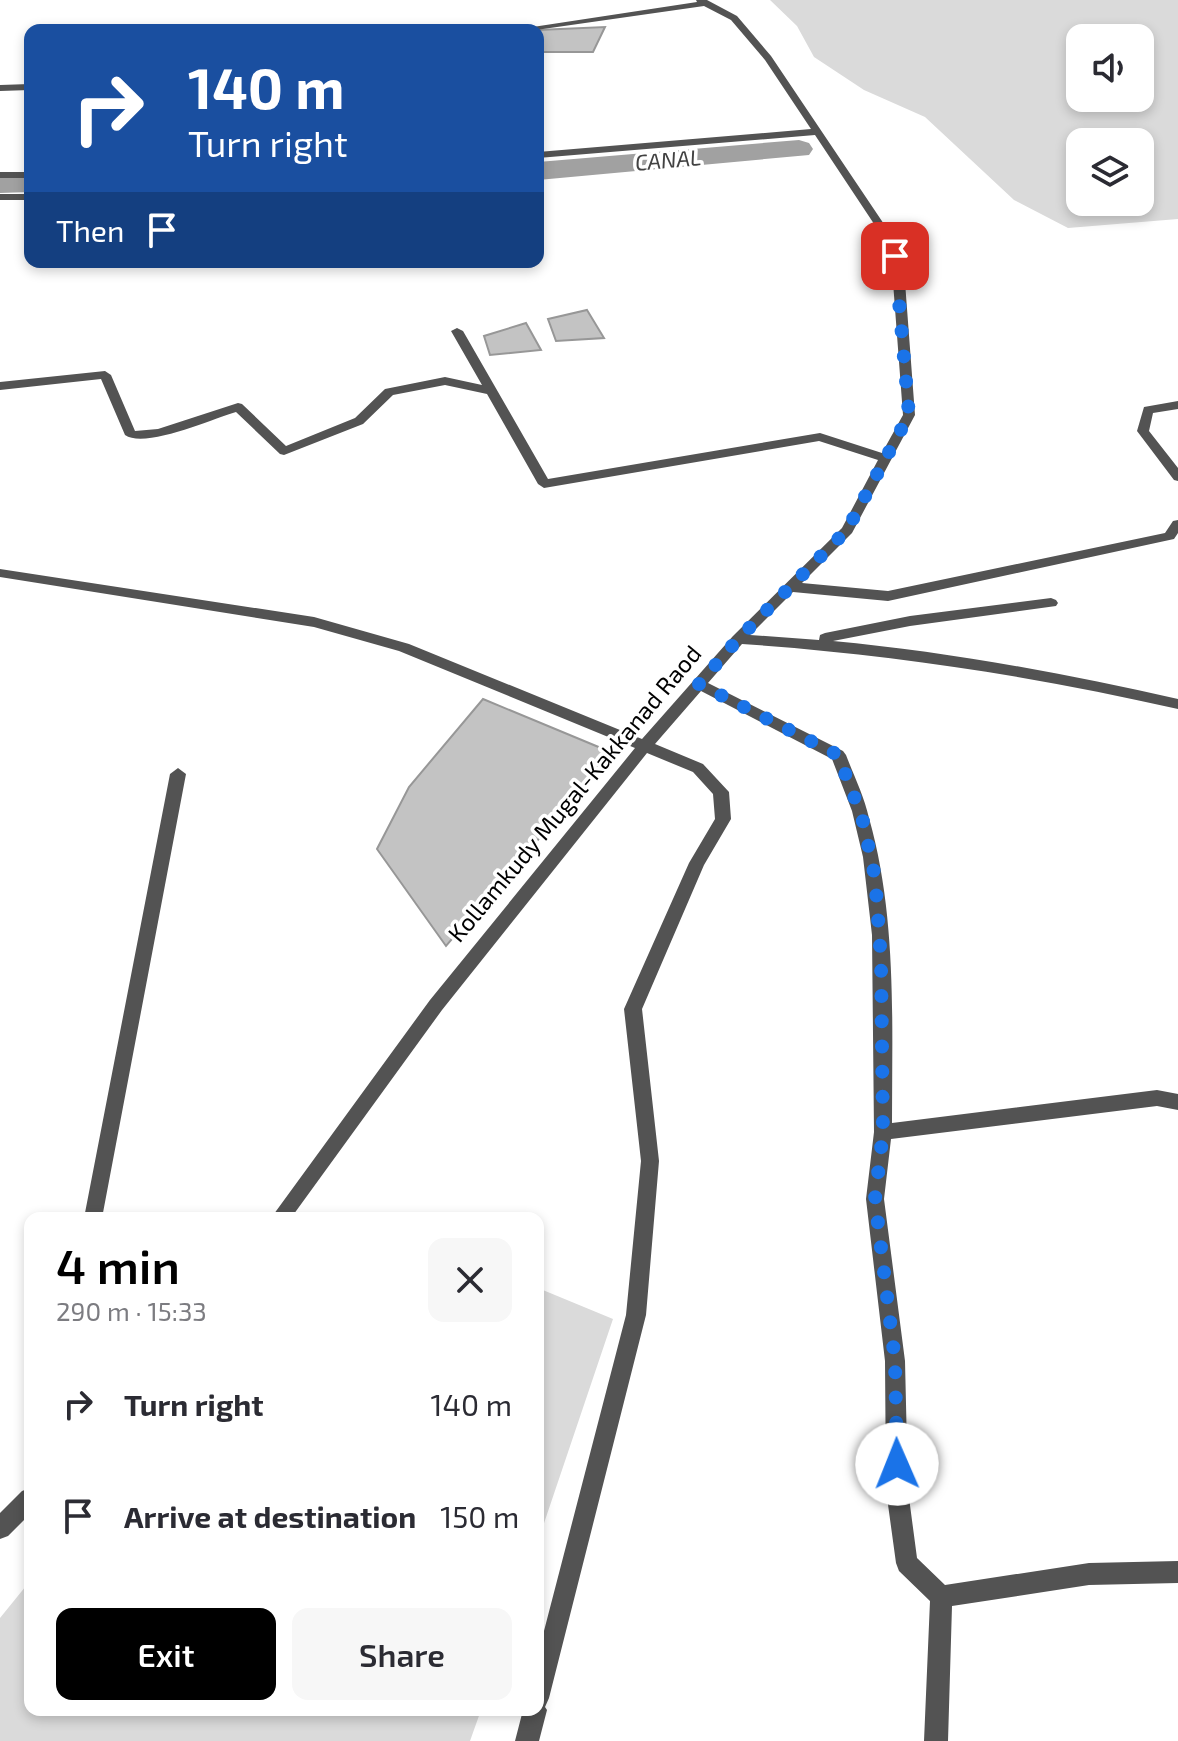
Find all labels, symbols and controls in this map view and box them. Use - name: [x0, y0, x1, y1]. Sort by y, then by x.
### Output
- map controls: [1066, 24, 1154, 216]
- button: sound: [1066, 24, 1154, 112]
- text: 140 m: [188, 53, 345, 120]
- icon: right: [56, 56, 160, 160]
- text: Turn right: [188, 121, 348, 164]
- button: layers: [1066, 128, 1154, 216]
- water label: CANAL: [634, 143, 702, 175]
- icon: arrive: [140, 208, 184, 252]
- text: Then: [56, 212, 124, 248]
- pin: [861, 222, 929, 290]
- icon: arrive: [873, 234, 917, 278]
- street label: Kollamkudy Mugal-Kakkanad Raod: [441, 639, 707, 947]
- text: 4 min: [56, 1236, 180, 1294]
- button: close: [428, 1238, 512, 1322]
- text: 290 m · 15:33: [56, 1295, 207, 1326]
- icon: right: [56, 1382, 100, 1426]
- text: Turn right: [124, 1386, 264, 1422]
- text: 140 m: [431, 1386, 512, 1422]
- position arrow: [855, 1422, 939, 1506]
- icon: arrive: [56, 1494, 100, 1538]
- text: Arrive at destination: [124, 1498, 416, 1534]
- text: 150 m: [440, 1498, 519, 1534]
- button: Exit: [56, 1608, 276, 1700]
- button: Share: [292, 1608, 512, 1700]

